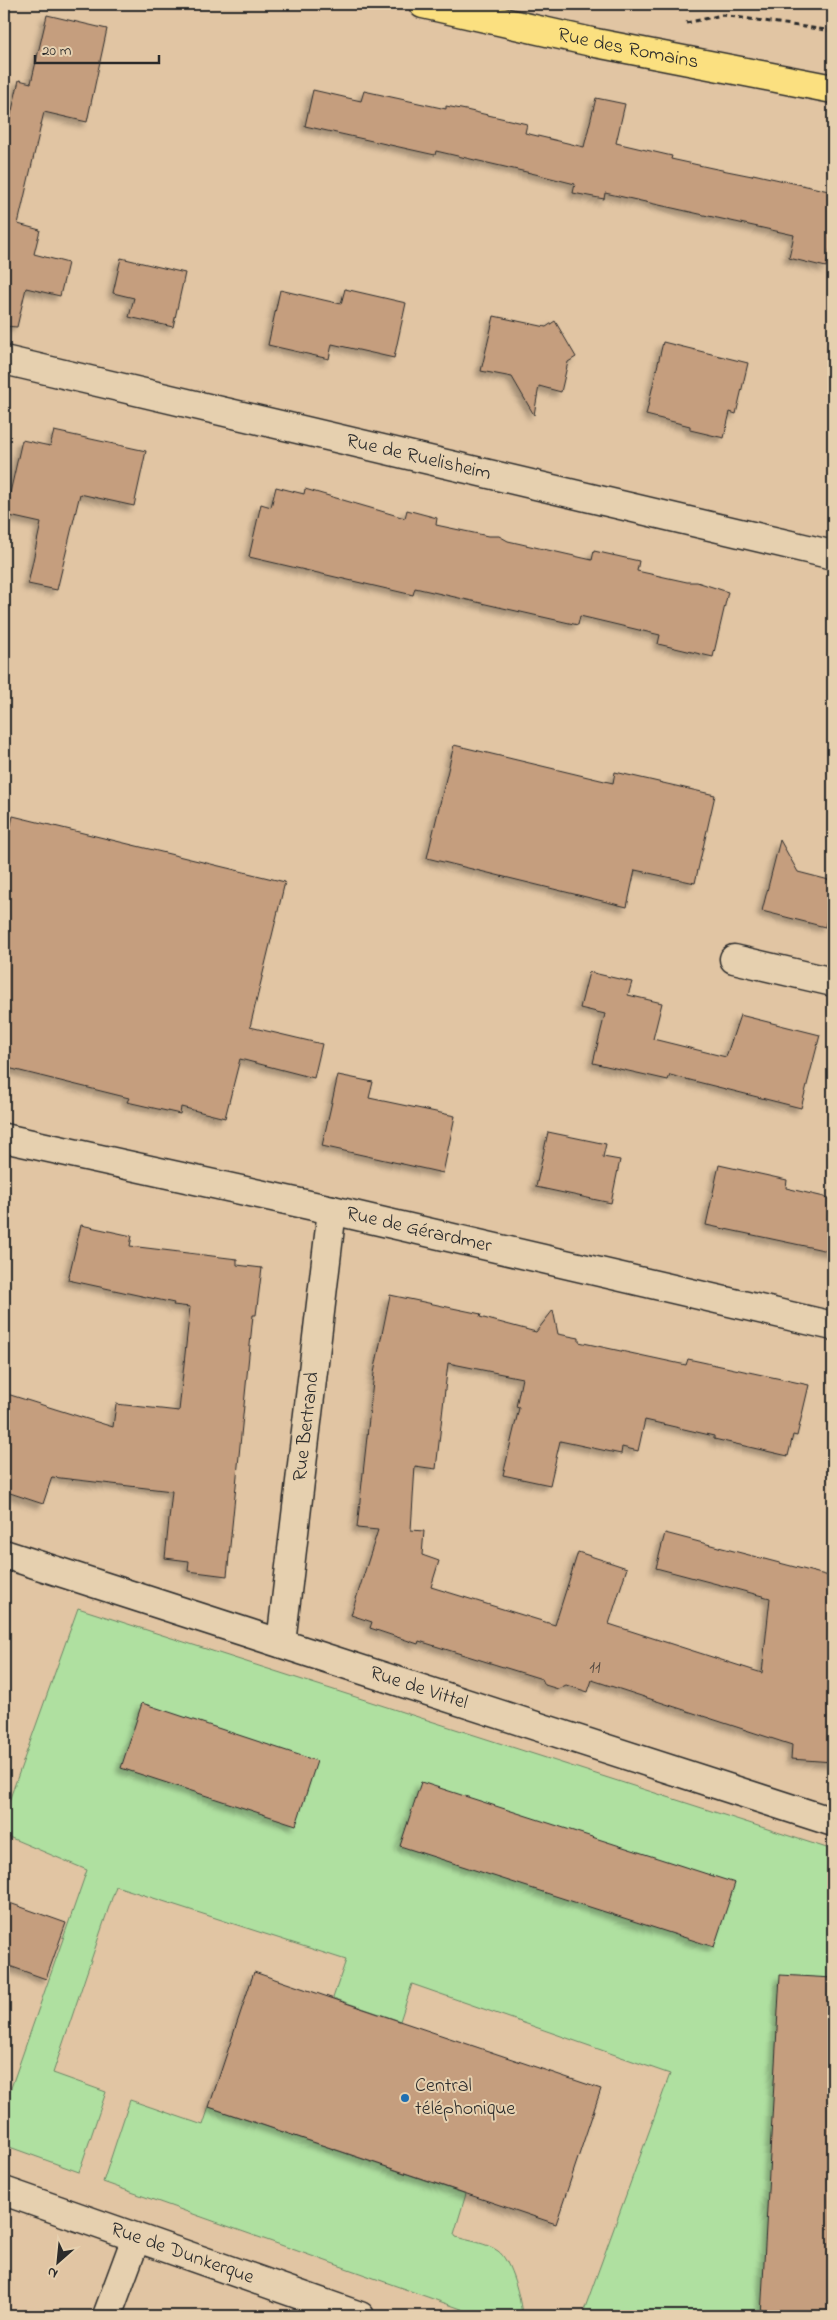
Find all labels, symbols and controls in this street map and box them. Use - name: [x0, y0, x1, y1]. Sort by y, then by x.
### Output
- street label: Rue des Romains: [555, 20, 701, 77]
- scale bar: [35, 32, 159, 64]
- text: 20 m: [42, 40, 72, 62]
- street label: Rue de Ruelisheim: [343, 427, 494, 489]
- street label: Rue de Gérardmer: [343, 1199, 495, 1261]
- street label: Rue Bertrand: [286, 1370, 327, 1483]
- house number: 11: [589, 1655, 601, 1681]
- street label: Rue de Vittel: [366, 1659, 472, 1718]
- place label: Central téléphonique: [415, 2072, 515, 2124]
- marker: Central téléphonique: [399, 2092, 411, 2104]
- street label: Rue de Dunkerque: [107, 2215, 258, 2292]
- north arrow: [32, 2238, 82, 2288]
- text: N: [44, 2261, 62, 2284]

